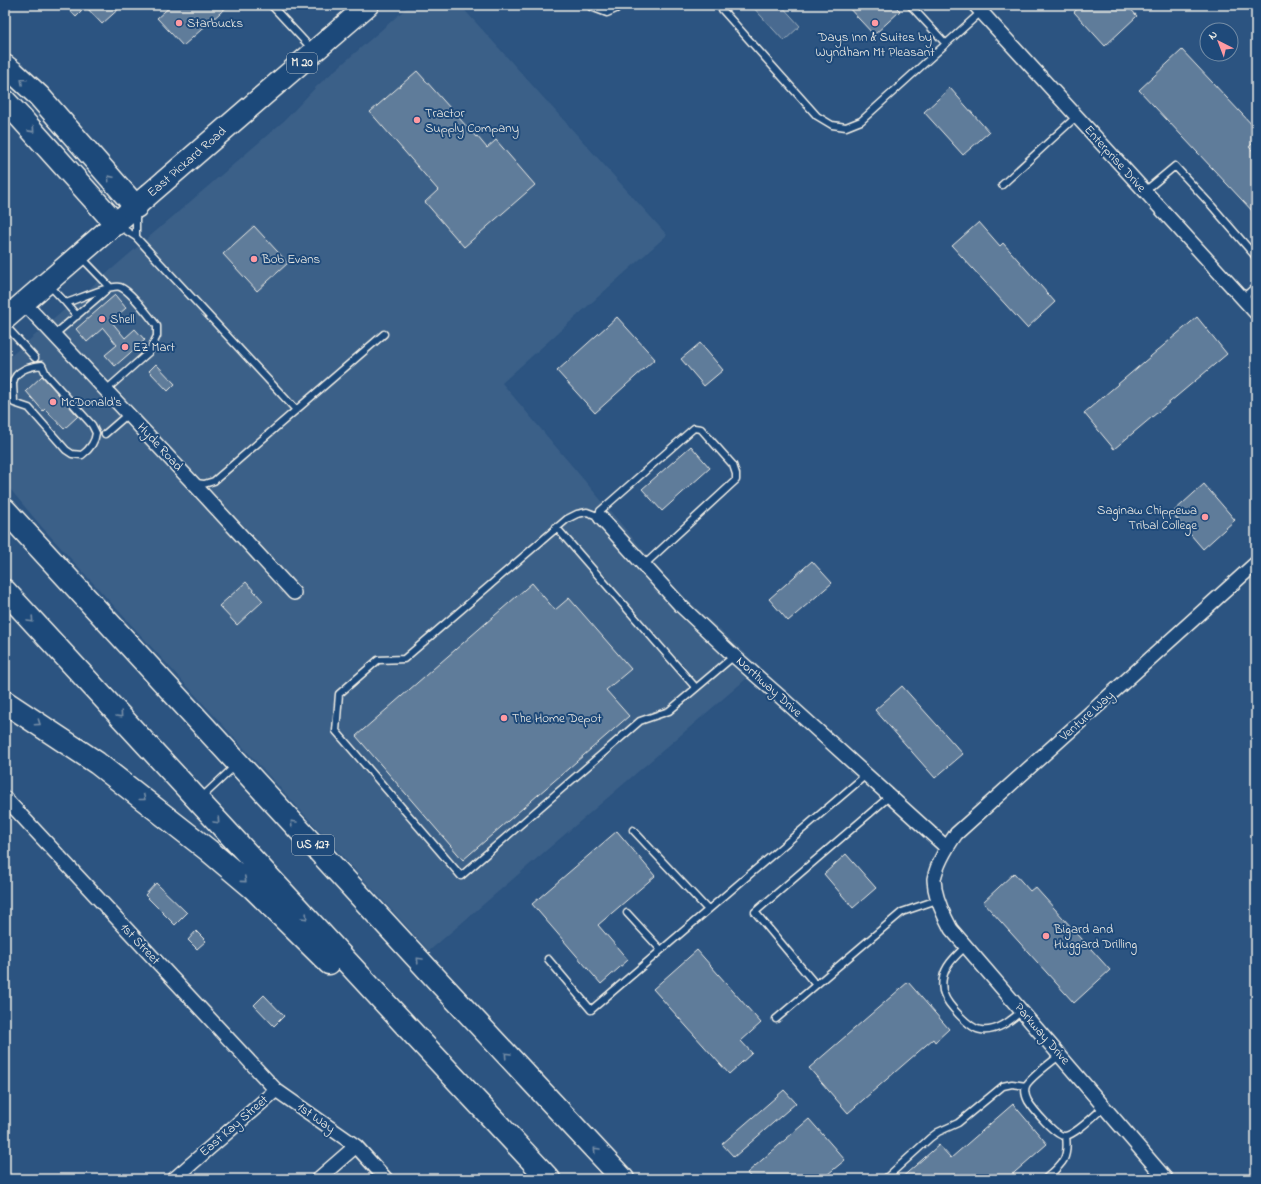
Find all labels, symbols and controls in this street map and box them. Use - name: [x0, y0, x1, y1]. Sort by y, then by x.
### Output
- place label: Starbucks: [187, 14, 243, 33]
- marker: Starbucks: [174, 18, 184, 28]
- marker: Days Inn & Suites by Wyndham Mt Pleasant: [870, 18, 880, 28]
- north arrow: [1199, 22, 1239, 62]
- text: N: [1205, 27, 1221, 44]
- place label: Days Inn & Suites by Wyndham Mt Pleasant: [815, 28, 935, 63]
- road number: M 20: [287, 53, 317, 73]
- one-way arrow: [20, 78, 28, 86]
- place label: Tractor Supply Company: [425, 104, 519, 139]
- marker: Tractor Supply Company: [412, 115, 422, 125]
- street label: Enterprise Drive: [1080, 121, 1151, 197]
- street label: East Pickard Road: [143, 122, 231, 202]
- one-way arrow: [27, 125, 34, 133]
- one-way arrow: [108, 175, 115, 182]
- place label: Bob Evans: [261, 250, 321, 269]
- marker: Bob Evans: [249, 254, 259, 264]
- place label: Shell: [110, 310, 135, 329]
- marker: Shell: [97, 314, 107, 324]
- place label: EZ Mart: [133, 338, 175, 357]
- marker: EZ Mart: [120, 342, 130, 352]
- place label: McDonald's: [61, 393, 122, 412]
- marker: McDonald's: [48, 397, 58, 407]
- street label: Hyde Road: [132, 419, 188, 477]
- place label: Saginaw Chippewa Tribal College: [1097, 501, 1197, 536]
- marker: Saginaw Chippewa Tribal College: [1200, 512, 1210, 522]
- one-way arrow: [27, 615, 34, 623]
- street label: Northway Drive: [731, 652, 806, 723]
- street label: Venture Way: [1055, 686, 1119, 747]
- place label: The Home Depot: [512, 709, 602, 728]
- one-way arrow: [115, 711, 122, 718]
- marker: The Home Depot: [499, 713, 509, 723]
- one-way arrow: [34, 718, 41, 726]
- one-way arrow: [139, 794, 146, 801]
- one-way arrow: [212, 816, 220, 824]
- one-way arrow: [290, 820, 298, 828]
- road number: US 127: [292, 835, 334, 855]
- one-way arrow: [240, 876, 247, 883]
- one-way arrow: [301, 912, 308, 920]
- street label: 1st Street: [116, 919, 165, 970]
- place label: Bigard and Huggard Drilling: [1053, 920, 1137, 955]
- marker: Bigard and Huggard Drilling: [1041, 931, 1051, 941]
- one-way arrow: [416, 957, 424, 965]
- street label: Parkway Drive: [1009, 999, 1074, 1070]
- one-way arrow: [505, 1053, 512, 1060]
- street label: East Kay Street: [195, 1090, 274, 1162]
- street label: 1st Way: [292, 1098, 339, 1139]
- one-way arrow: [594, 1148, 601, 1155]

